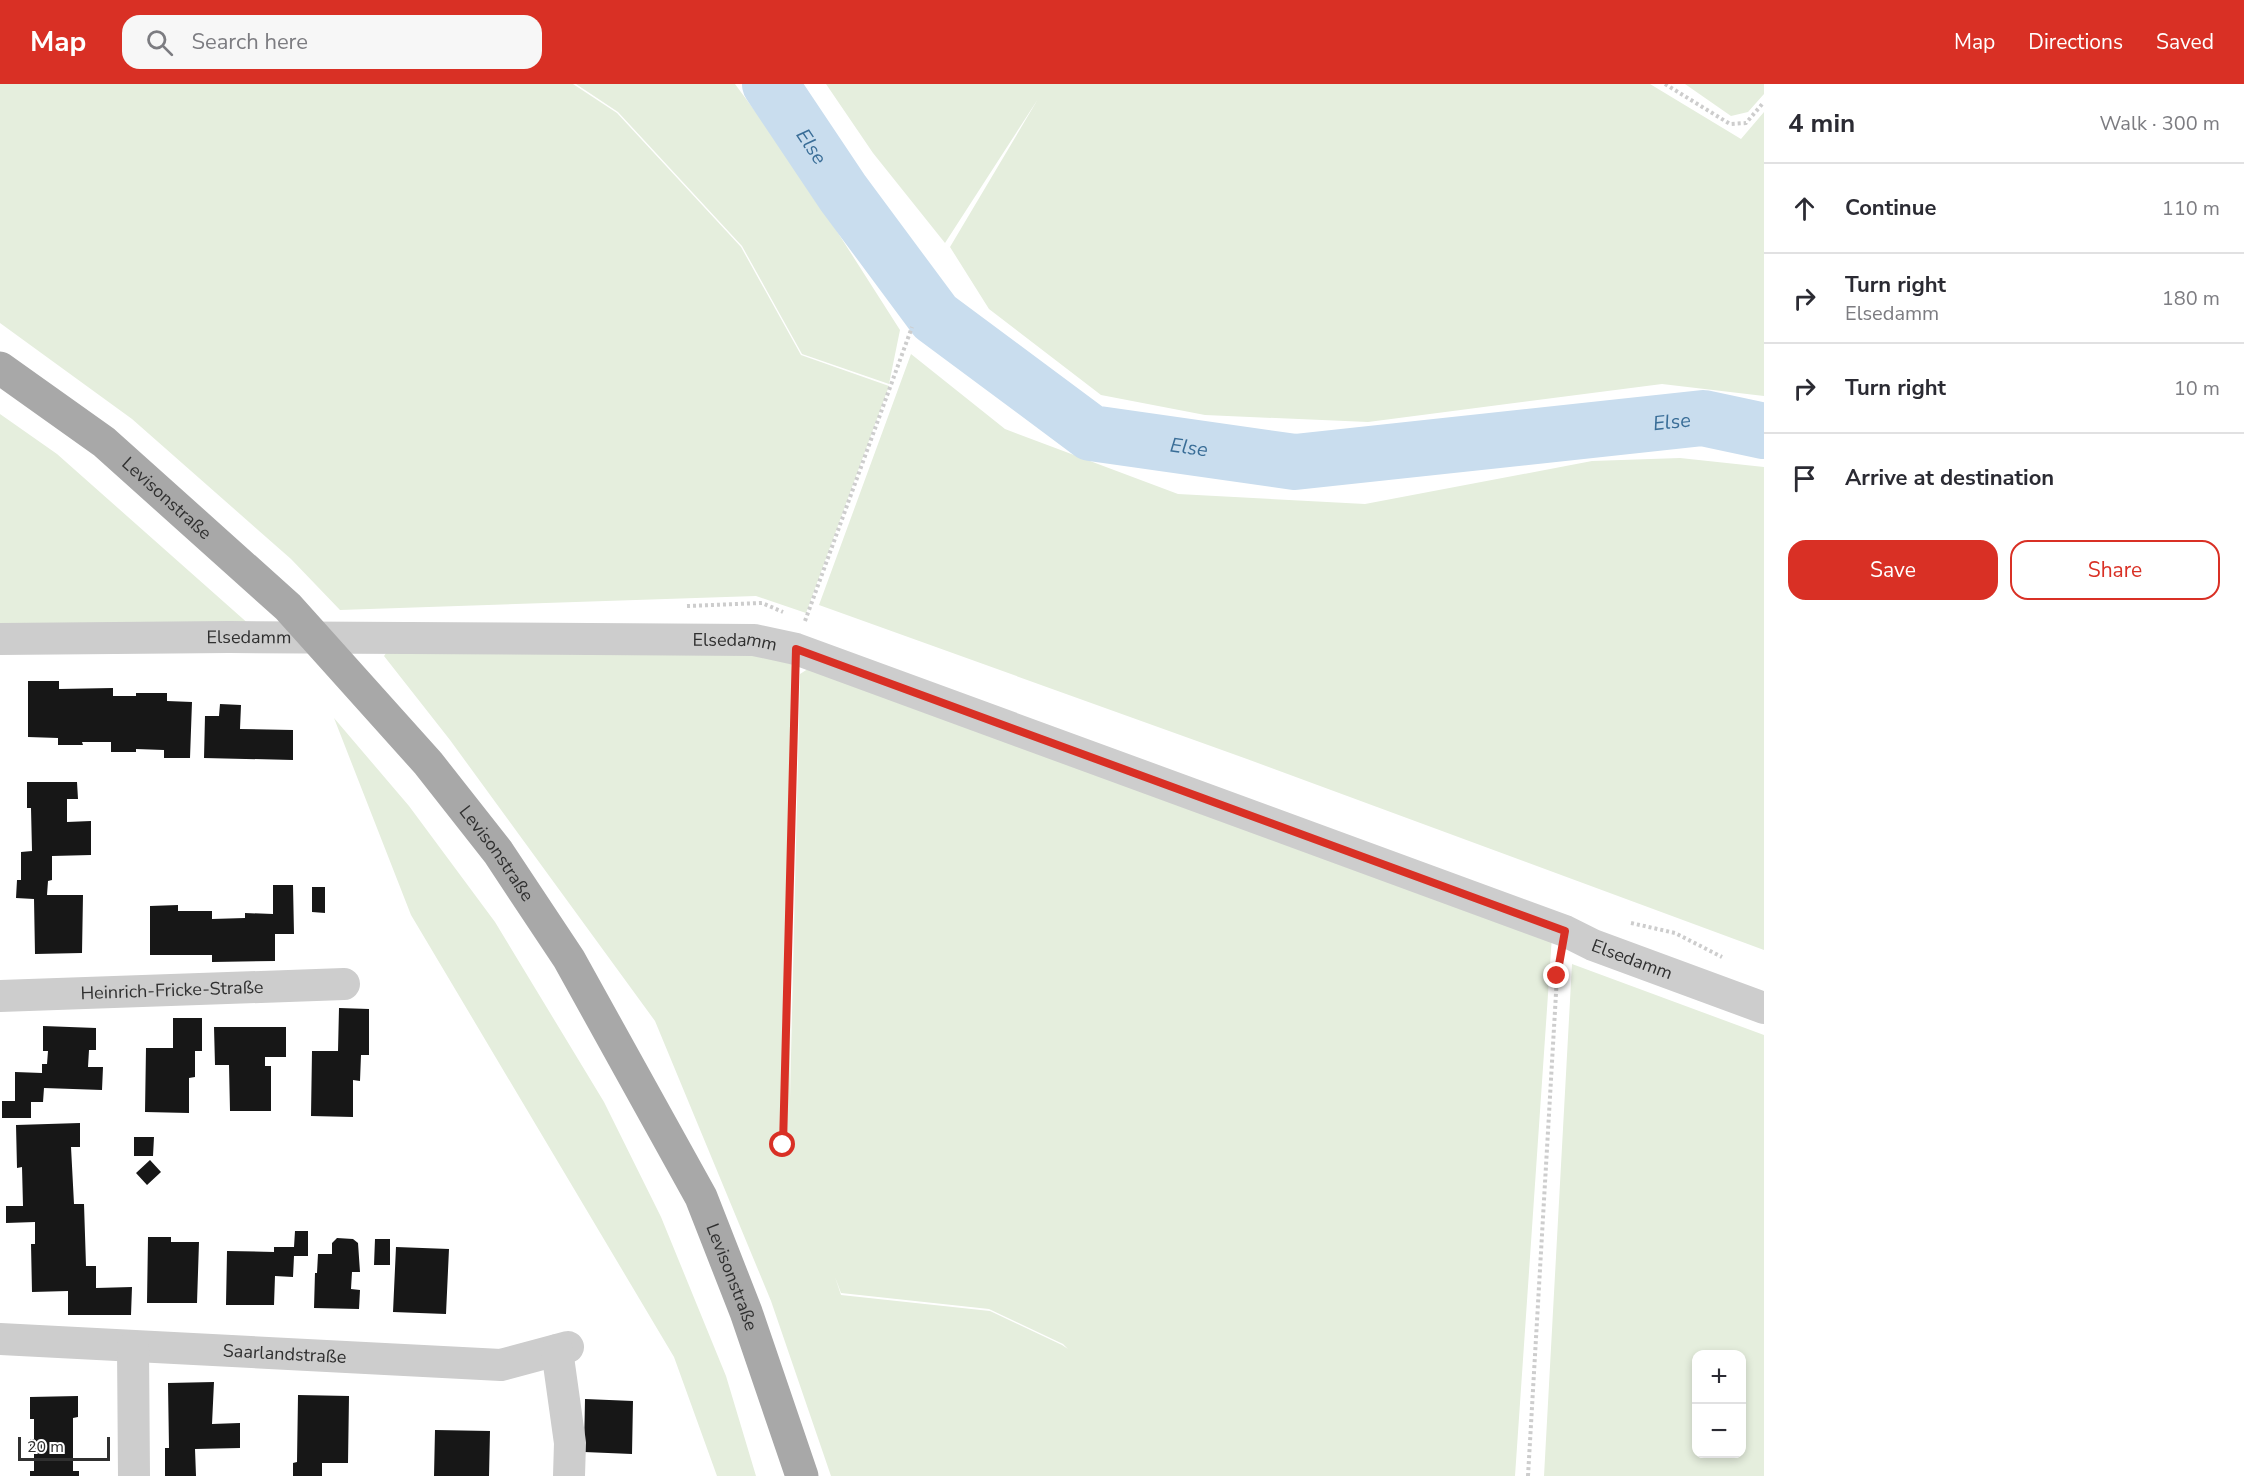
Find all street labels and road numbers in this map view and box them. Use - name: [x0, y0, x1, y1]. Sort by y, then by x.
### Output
- street label: Levisonstraße: [117, 452, 217, 545]
- street label: Elsedamm: [206, 625, 292, 649]
- street label: Elsedamm: [692, 627, 779, 657]
- street label: Levisonstraße: [454, 800, 539, 906]
- street label: Elsedamm: [1588, 933, 1676, 985]
- street label: Heinrich-Fricke-Straße: [80, 975, 264, 1005]
- street label: Levisonstraße: [701, 1220, 763, 1334]
- street label: Saarlandstraße: [222, 1339, 347, 1369]

